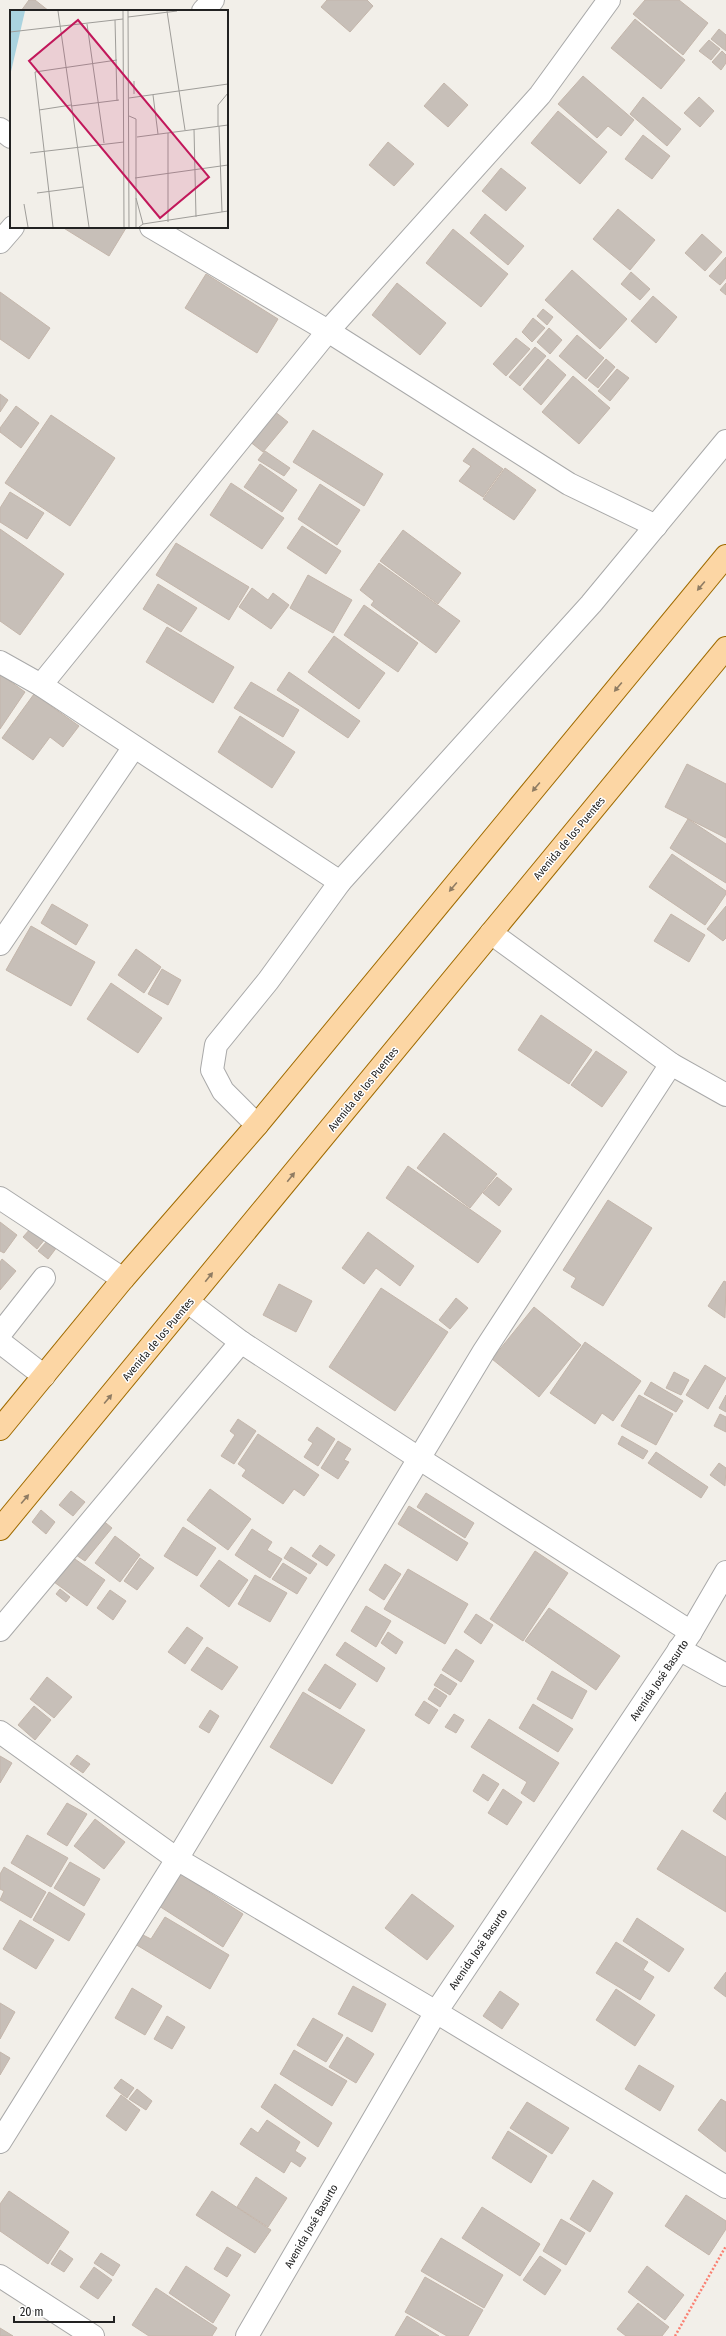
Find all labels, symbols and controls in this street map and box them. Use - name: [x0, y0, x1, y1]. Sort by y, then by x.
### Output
- inset map: [10, 10, 228, 228]
- one-way arrow: [697, 581, 706, 592]
- one-way arrow: [614, 681, 623, 692]
- one-way arrow: [531, 781, 540, 792]
- street label: Avenida de los Puentes: [531, 794, 608, 882]
- one-way arrow: [449, 882, 457, 892]
- street label: Avenida de los Puentes: [325, 1044, 401, 1134]
- one-way arrow: [287, 1171, 295, 1182]
- one-way arrow: [204, 1272, 213, 1283]
- street label: Avenida de los Puentes: [120, 1295, 197, 1383]
- one-way arrow: [104, 1394, 112, 1404]
- one-way arrow: [20, 1494, 29, 1504]
- street label: Avenida José Basurto: [628, 1637, 691, 1723]
- street label: Avenida José Basurto: [447, 1906, 510, 1992]
- street label: Avenida José Basurto: [282, 2182, 341, 2271]
- scale bar: [14, 2298, 114, 2324]
- text: 20 m: [20, 2305, 44, 2319]

